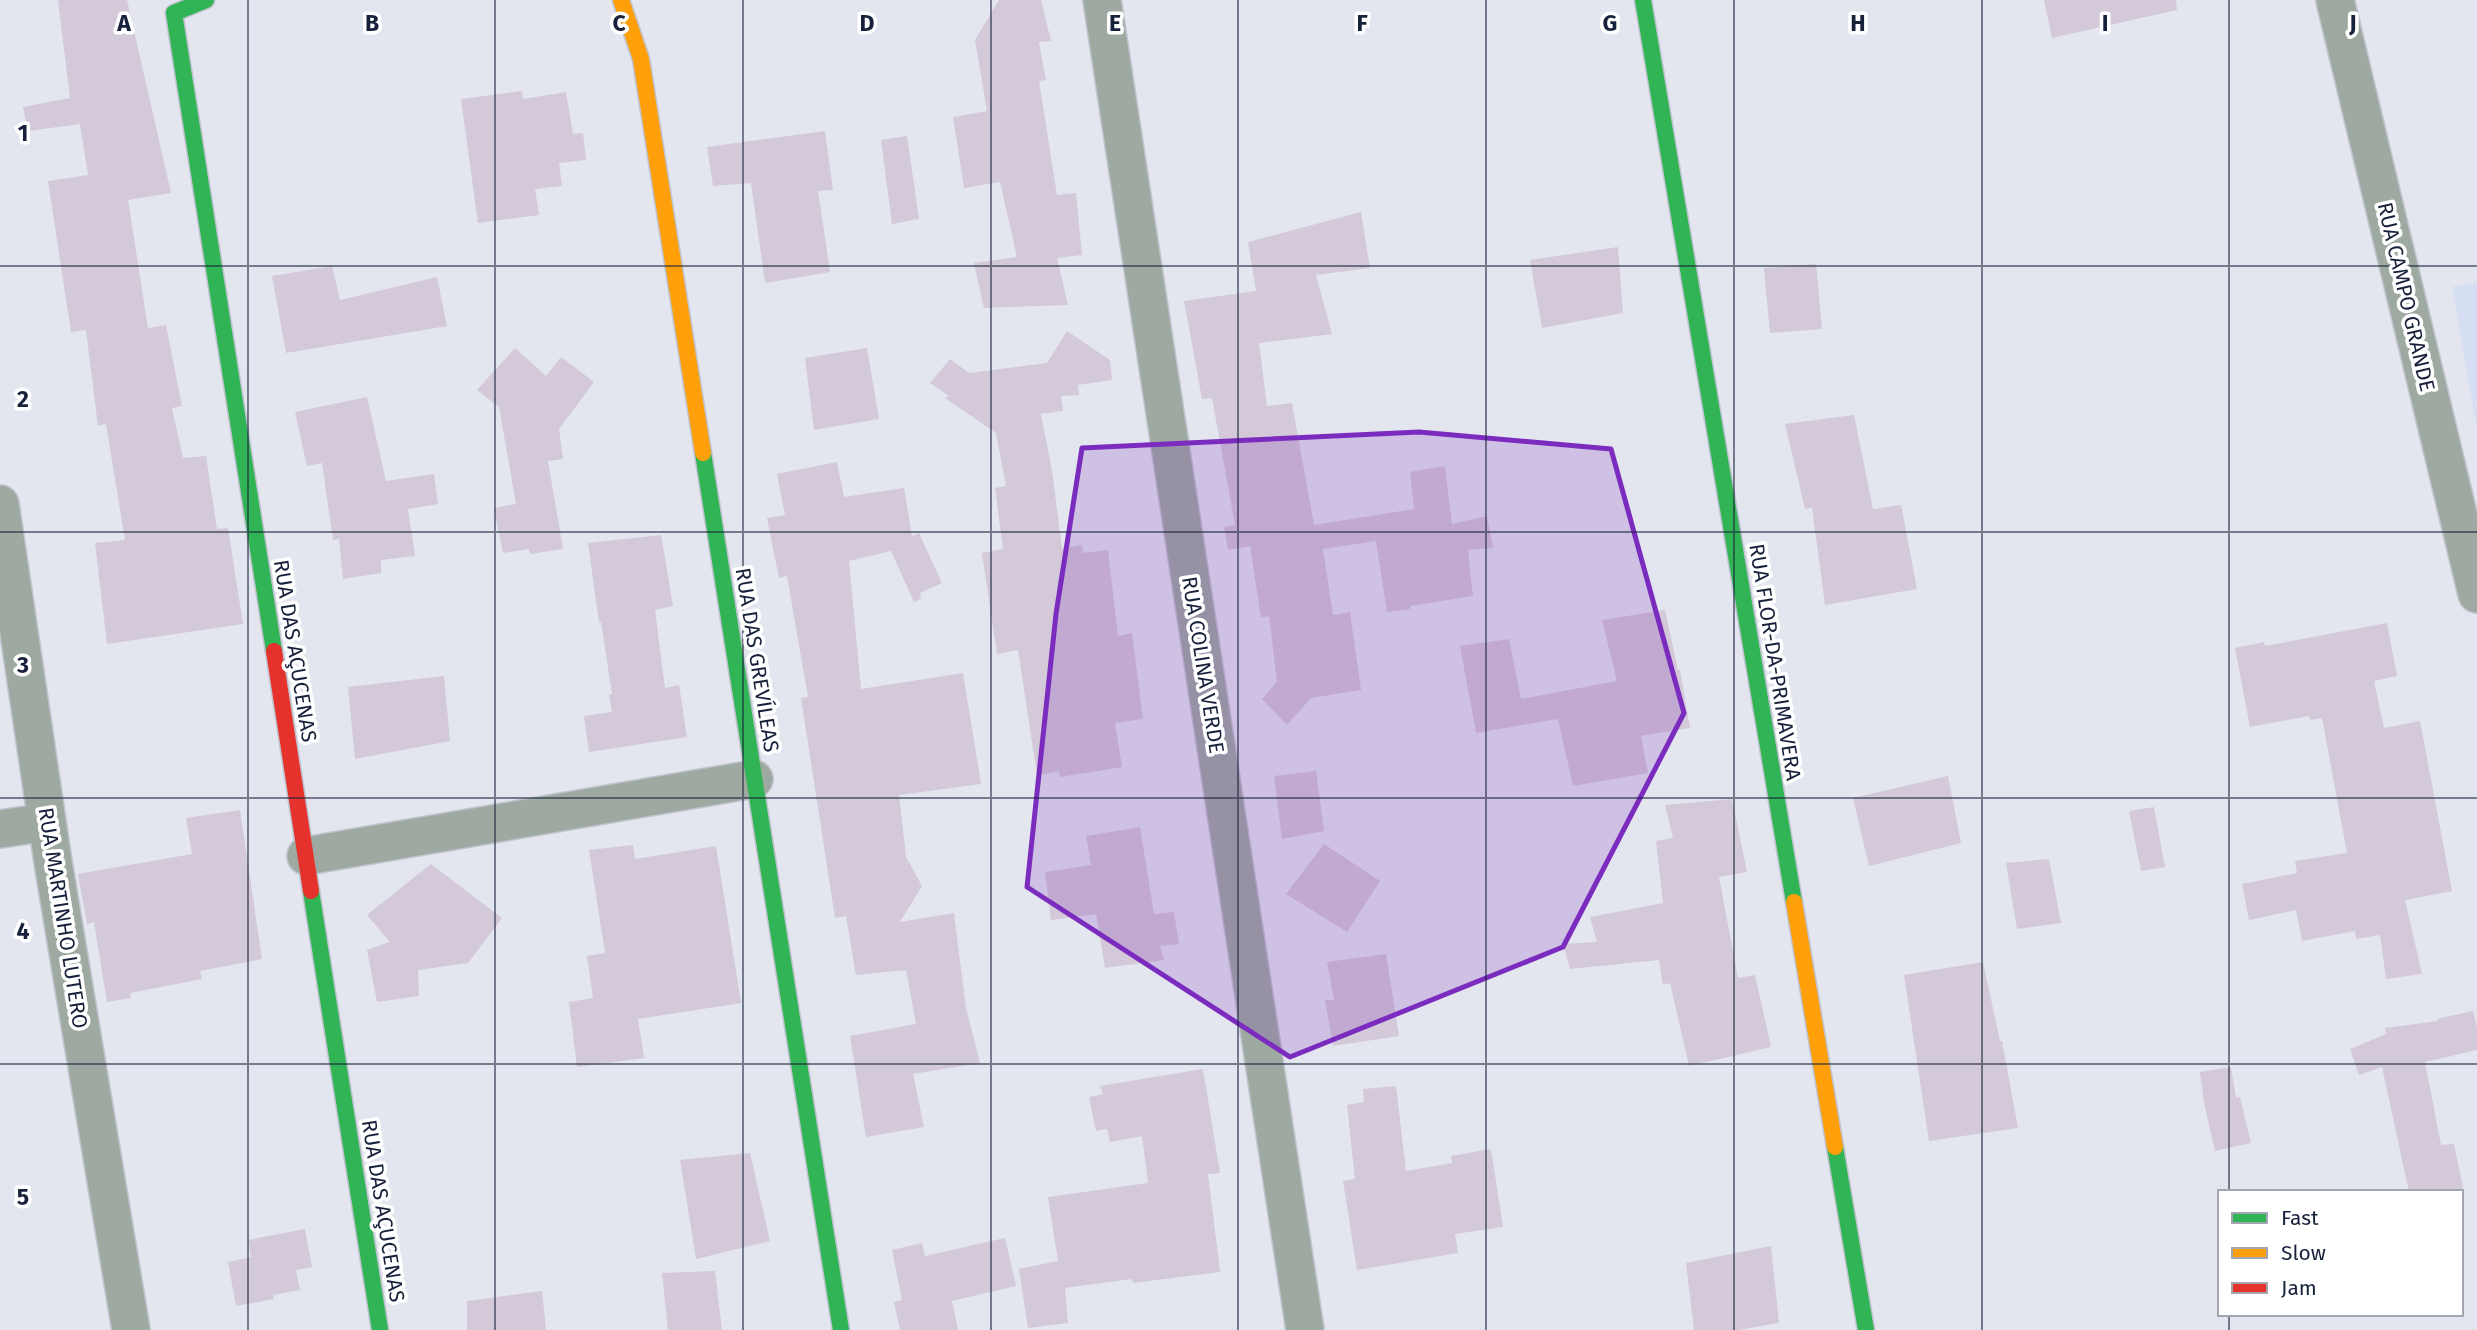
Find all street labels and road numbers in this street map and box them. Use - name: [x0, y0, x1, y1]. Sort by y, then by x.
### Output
- street label: RUA CAMPO GRANDE: [2372, 200, 2440, 394]
- street label: RUA FLOR-DA-PRIMAVERA: [1743, 542, 1807, 782]
- street label: RUA DAS AÇUCENAS: [268, 558, 322, 744]
- street label: RUA DAS GREVÍLEAS: [730, 566, 784, 754]
- street label: RUA COLINA VERDE: [1176, 575, 1230, 755]
- street label: RUA MARTINHO LUTERO: [33, 806, 93, 1030]
- street label: RUA DAS AÇUCENAS: [356, 1118, 410, 1304]

